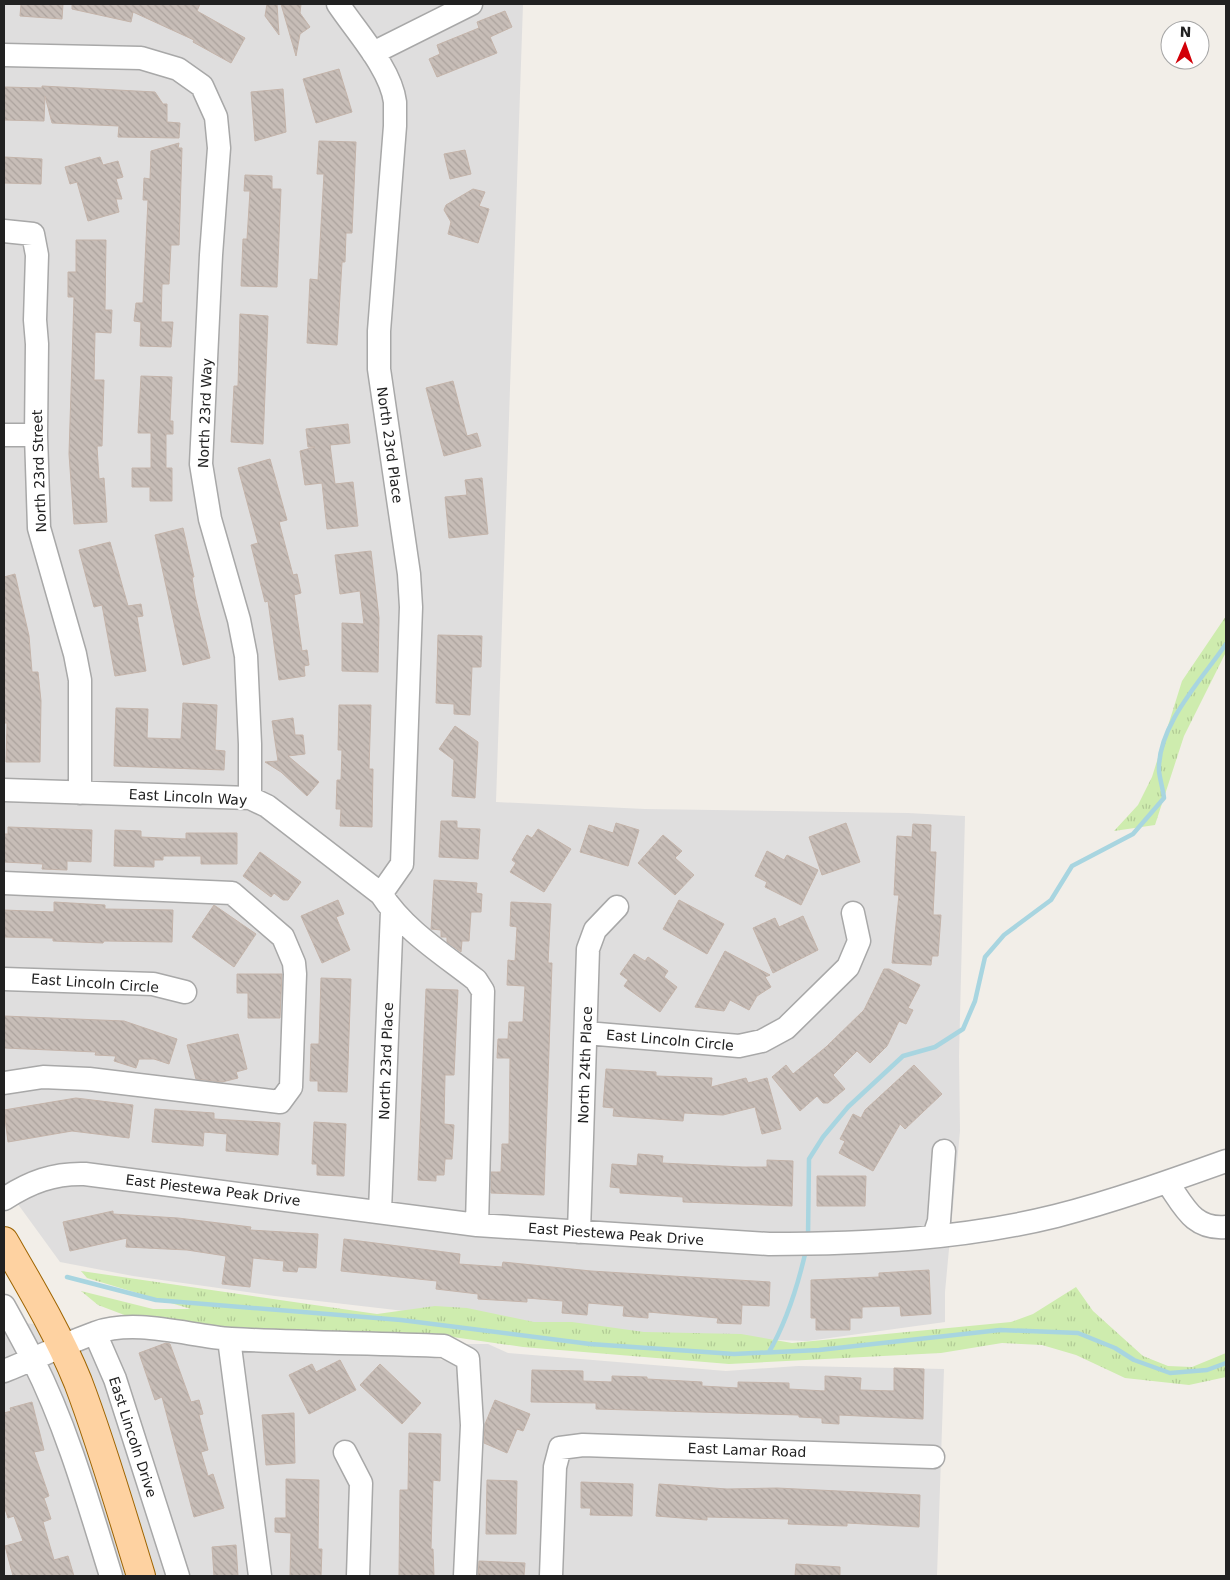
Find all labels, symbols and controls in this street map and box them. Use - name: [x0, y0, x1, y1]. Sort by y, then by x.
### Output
- north arrow: [1160, 20, 1210, 70]
- text: N: [1179, 24, 1192, 40]
- street label: North 23rd Way: [195, 358, 215, 468]
- street label: North 23rd Place: [374, 386, 406, 504]
- street label: North 23rd Street: [29, 409, 49, 533]
- street label: East Lincoln Way: [128, 786, 248, 808]
- street label: East Lincoln Circle: [31, 971, 159, 995]
- street label: North 23rd Place: [376, 1002, 396, 1120]
- street label: North 24th Place: [575, 1006, 595, 1124]
- street label: East Lincoln Circle: [606, 1026, 734, 1054]
- street label: East Piestewa Peak Drive: [125, 1171, 301, 1209]
- street label: East Piestewa Peak Drive: [528, 1220, 704, 1248]
- street label: East Lincoln Drive: [106, 1375, 160, 1499]
- street label: East Lamar Road: [687, 1440, 807, 1460]

